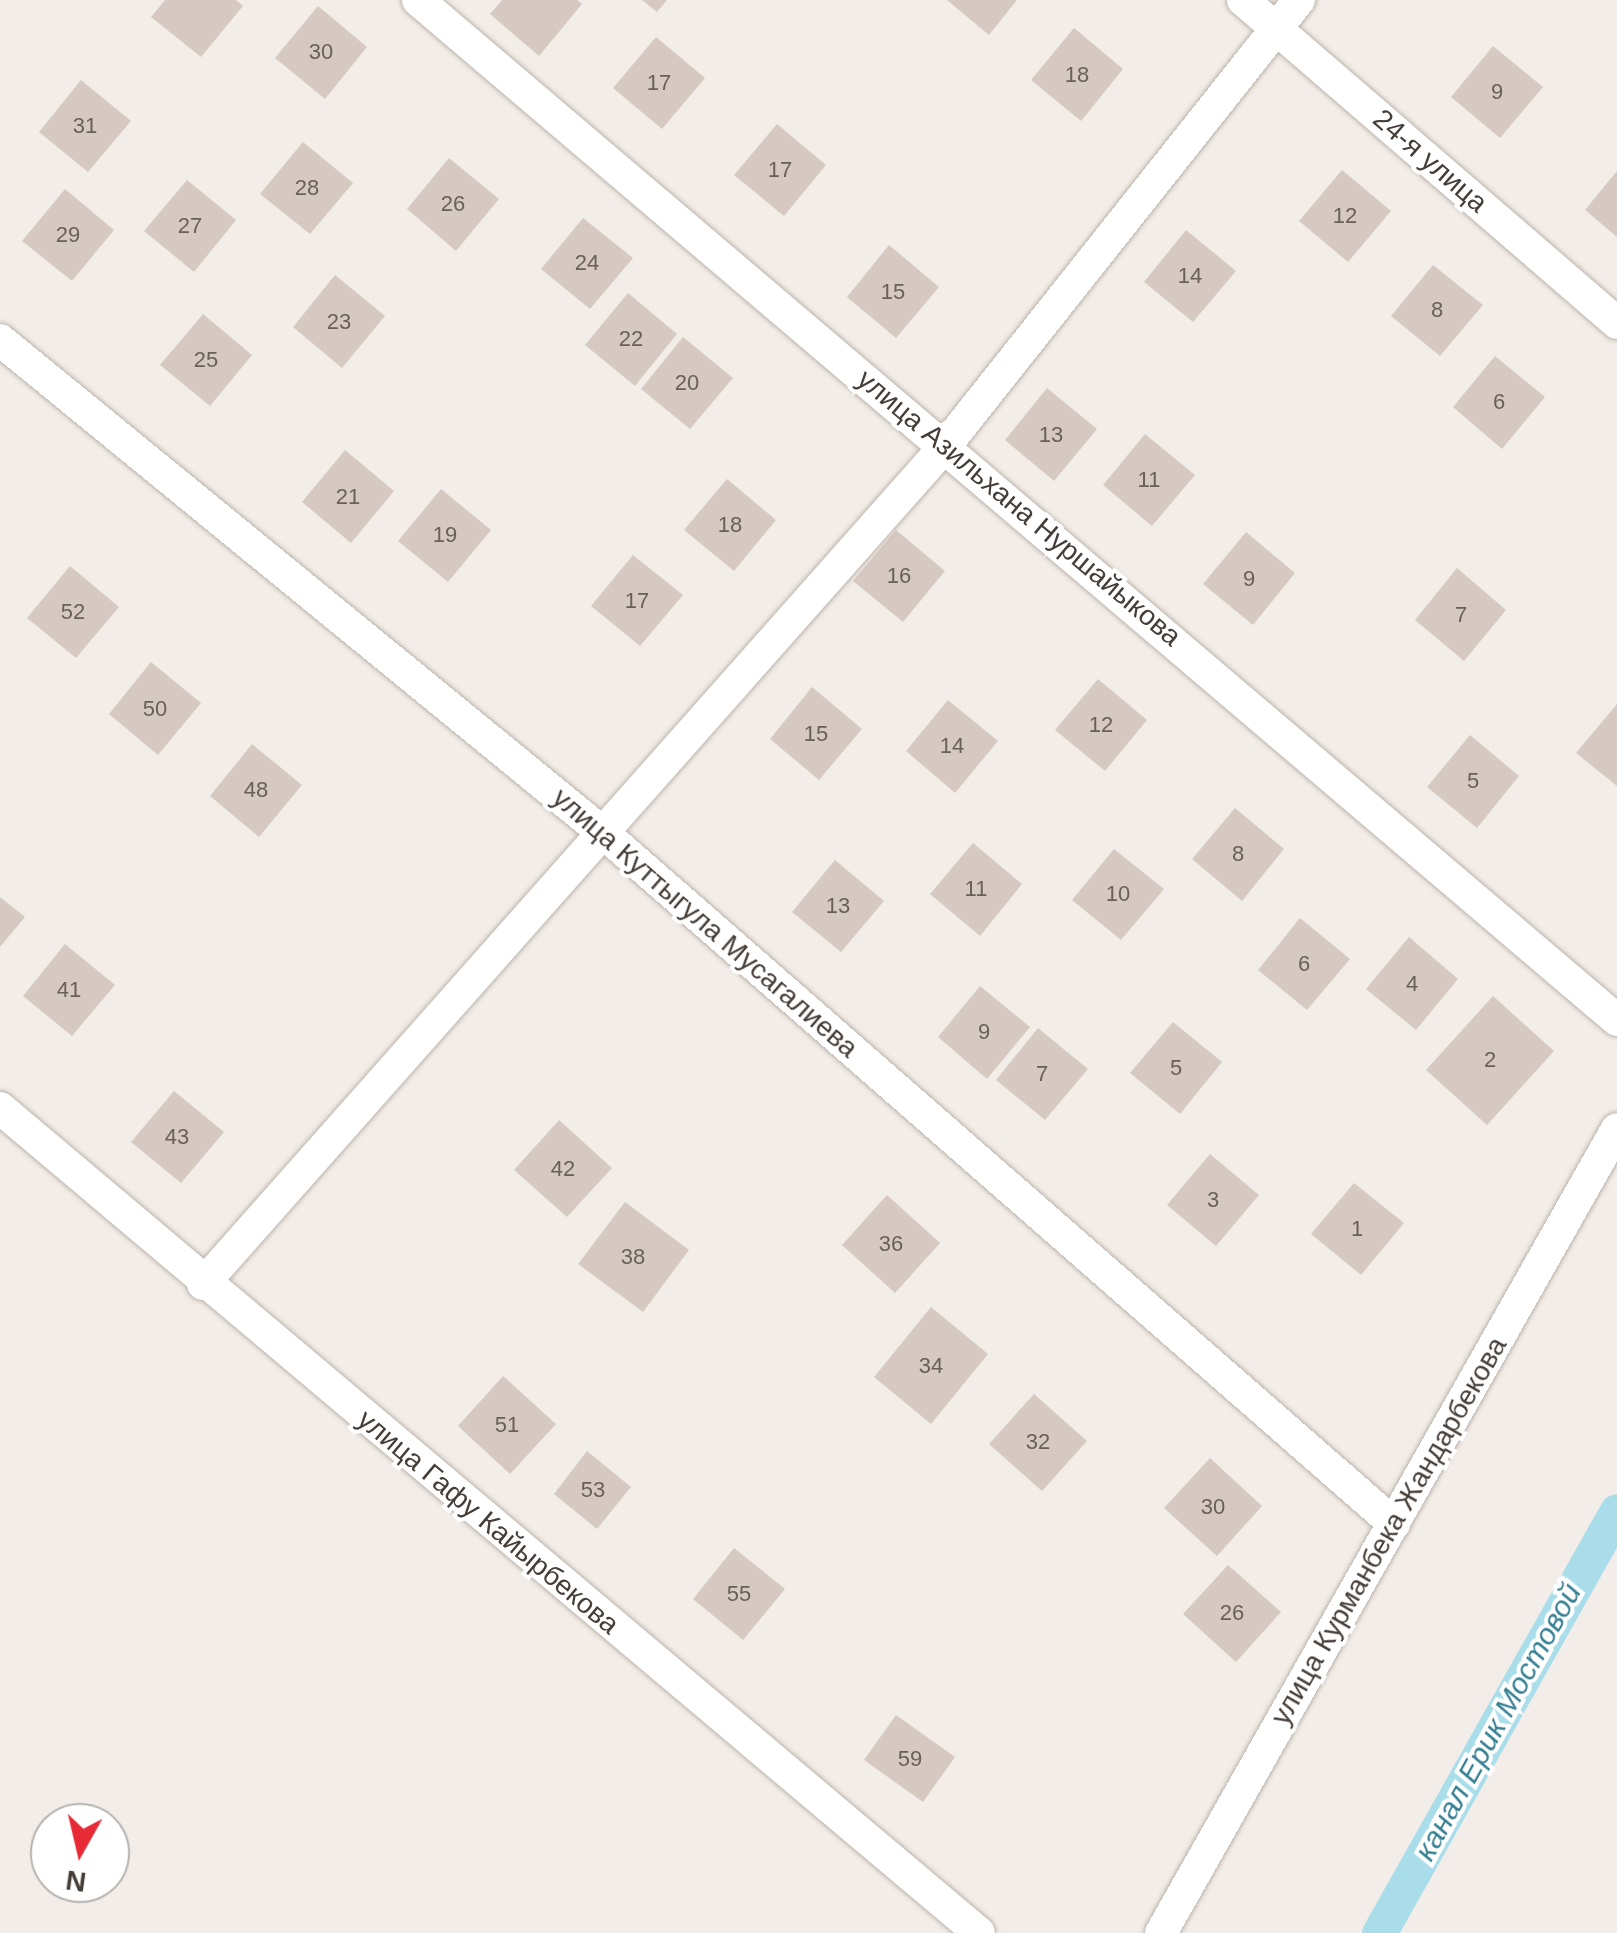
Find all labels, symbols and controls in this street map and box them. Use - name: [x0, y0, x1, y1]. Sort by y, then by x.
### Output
- house number: 30: [309, 39, 333, 65]
- house number: 18: [1065, 62, 1089, 88]
- house number: 17: [647, 70, 671, 96]
- house number: 9: [1491, 79, 1503, 105]
- street label: 24-я улица: [1366, 102, 1494, 220]
- house number: 31: [73, 113, 97, 139]
- house number: 17: [768, 157, 792, 183]
- house number: 28: [295, 175, 319, 201]
- house number: 26: [441, 191, 465, 217]
- house number: 12: [1333, 203, 1357, 229]
- house number: 27: [178, 213, 202, 239]
- house number: 29: [56, 222, 80, 248]
- house number: 24: [575, 250, 599, 276]
- house number: 14: [1178, 263, 1202, 289]
- house number: 15: [881, 279, 905, 305]
- house number: 8: [1431, 297, 1443, 323]
- house number: 23: [327, 309, 351, 335]
- house number: 22: [619, 326, 643, 352]
- house number: 25: [194, 347, 218, 373]
- street label: улица Азильхана Нуршайыкова: [850, 363, 1188, 653]
- house number: 20: [675, 370, 699, 396]
- house number: 6: [1493, 389, 1505, 415]
- house number: 13: [1039, 422, 1063, 448]
- house number: 11: [1138, 467, 1160, 493]
- house number: 21: [336, 484, 360, 510]
- house number: 18: [718, 512, 742, 538]
- house number: 19: [433, 522, 457, 548]
- house number: 16: [887, 563, 911, 589]
- house number: 9: [1243, 566, 1255, 592]
- house number: 17: [625, 588, 649, 614]
- house number: 52: [61, 599, 85, 625]
- house number: 7: [1455, 602, 1467, 628]
- house number: 50: [143, 696, 167, 722]
- house number: 12: [1089, 712, 1113, 738]
- house number: 15: [804, 721, 828, 747]
- house number: 14: [940, 733, 964, 759]
- house number: 5: [1467, 768, 1479, 794]
- house number: 48: [244, 777, 268, 803]
- street label: улица Куттыгула Мусагалиева: [545, 781, 865, 1065]
- house number: 8: [1232, 841, 1244, 867]
- house number: 11: [965, 876, 987, 902]
- house number: 10: [1106, 881, 1130, 907]
- house number: 13: [826, 893, 850, 919]
- house number: 6: [1298, 951, 1310, 977]
- house number: 4: [1406, 971, 1418, 997]
- house number: 41: [57, 977, 81, 1003]
- house number: 9: [978, 1019, 990, 1045]
- house number: 2: [1484, 1047, 1496, 1073]
- house number: 5: [1170, 1055, 1182, 1081]
- house number: 7: [1036, 1061, 1048, 1087]
- house number: 43: [165, 1124, 189, 1150]
- house number: 42: [551, 1156, 575, 1182]
- house number: 3: [1207, 1187, 1219, 1213]
- house number: 1: [1351, 1216, 1363, 1242]
- house number: 36: [879, 1231, 903, 1257]
- house number: 38: [621, 1244, 645, 1270]
- street label: улица Курманбека Жандарбекова: [1264, 1331, 1514, 1731]
- house number: 34: [919, 1353, 943, 1379]
- street label: улица Гафу Кайырбекова: [350, 1403, 626, 1641]
- house number: 51: [495, 1412, 519, 1438]
- house number: 32: [1026, 1429, 1050, 1455]
- house number: 53: [581, 1477, 605, 1503]
- house number: 30: [1201, 1494, 1225, 1520]
- water label: канал Ерик Мостовой: [1407, 1577, 1589, 1867]
- house number: 55: [727, 1581, 751, 1607]
- house number: 26: [1220, 1600, 1244, 1626]
- house number: 59: [898, 1746, 922, 1772]
- north arrow: [30, 1803, 130, 1903]
- text: N: [64, 1864, 88, 1898]

